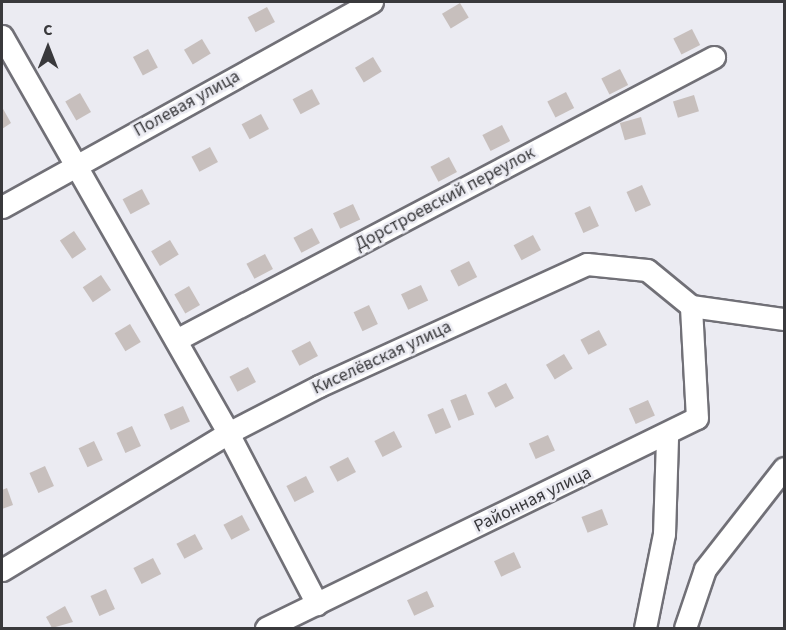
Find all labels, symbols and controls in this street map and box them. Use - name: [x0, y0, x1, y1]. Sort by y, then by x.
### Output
- north arrow: [18, 18, 78, 78]
- text: С: [43, 19, 53, 41]
- street label: Полевая улица: [130, 66, 244, 142]
- street label: Дорстроевский переулок: [351, 142, 539, 256]
- street label: Киселёвская улица: [309, 316, 455, 400]
- street label: Районная улица: [471, 462, 595, 538]

